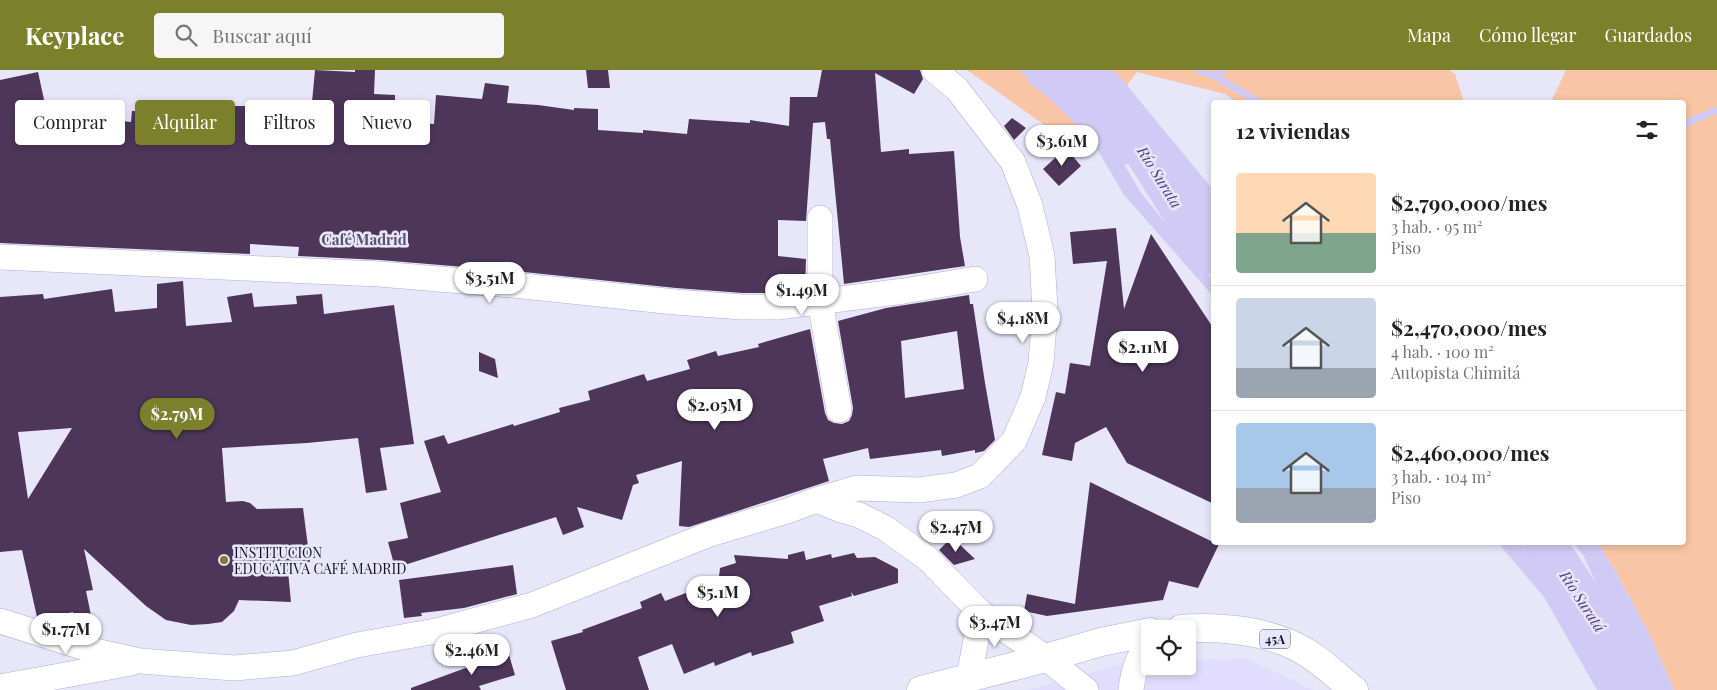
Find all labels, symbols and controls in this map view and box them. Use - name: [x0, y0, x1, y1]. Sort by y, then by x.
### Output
- search box: [154, 13, 504, 58]
- text: Keyplace: [25, 19, 124, 51]
- icon: search: [172, 21, 200, 49]
- text: Buscar aquí: [212, 22, 312, 48]
- text: Mapa: [1407, 23, 1451, 47]
- text: Cómo llegar: [1479, 23, 1576, 47]
- text: Guardados: [1604, 23, 1692, 47]
- chip: Comprar: [15, 100, 125, 145]
- chip: Alquilar: [135, 100, 235, 145]
- chip: Filtros: [245, 100, 334, 145]
- chip: Nuevo: [344, 100, 430, 145]
- text: 12 viviendas: [1236, 116, 1350, 144]
- icon: filters: [1633, 116, 1661, 144]
- pin: $3.61M: [1021, 124, 1103, 167]
- text: $3.61M: [1036, 130, 1088, 151]
- water label: Río Surata: [1133, 141, 1187, 212]
- text: $2,790,000/mes: [1391, 188, 1547, 216]
- icon: home: [1276, 193, 1336, 253]
- text: 3 hab. · 95 m²: [1391, 216, 1483, 237]
- district label: Café Madrid: [321, 229, 407, 249]
- text: Piso: [1391, 237, 1421, 258]
- pin: $3.51M: [449, 262, 531, 304]
- text: $3.51M: [465, 267, 515, 288]
- pin: $1.49M: [761, 274, 843, 316]
- text: $1.49M: [776, 279, 828, 300]
- pin: $4.18M: [982, 302, 1064, 344]
- text: $4.18M: [997, 307, 1049, 328]
- text: $2,470,000/mes: [1391, 313, 1547, 341]
- icon: home: [1276, 318, 1336, 378]
- pin: $2.11M: [1102, 330, 1184, 373]
- text: $2.11M: [1119, 336, 1167, 357]
- text: 4 hab. · 100 m²: [1391, 341, 1494, 362]
- text: Autopista Chimitá: [1391, 362, 1521, 383]
- pin: $2.05M: [674, 388, 756, 431]
- text: $2.05M: [688, 394, 742, 415]
- pin: $2.79M: [136, 398, 218, 440]
- text: $2.79M: [151, 403, 203, 424]
- text: $2,460,000/mes: [1391, 438, 1550, 466]
- icon: home: [1276, 443, 1336, 503]
- text: 3 hab. · 104 m²: [1391, 466, 1491, 487]
- text: Piso: [1391, 487, 1421, 508]
- pin: $2.47M: [915, 510, 997, 553]
- text: $2.47M: [930, 516, 982, 537]
- place label: INSTITUCION EDUCATIVA CAFÉ MADRID: [234, 543, 406, 578]
- marker: INSTITUCION EDUCATIVA CAFÉ MADRID: [218, 554, 230, 566]
- water label: Río Suratá: [1555, 566, 1610, 636]
- pin: $5.1M: [683, 576, 753, 618]
- text: $5.1M: [697, 581, 739, 602]
- pin: $3.47M: [954, 606, 1036, 648]
- text: $3.47M: [969, 611, 1021, 632]
- pin: $1.77M: [25, 612, 107, 655]
- text: $1.77M: [42, 618, 90, 639]
- map controls: [1141, 620, 1196, 675]
- button: locate: [1141, 620, 1196, 675]
- road number: 45A: [1260, 630, 1290, 648]
- pin: $2.46M: [431, 634, 513, 676]
- text: $2.46M: [445, 639, 499, 660]

